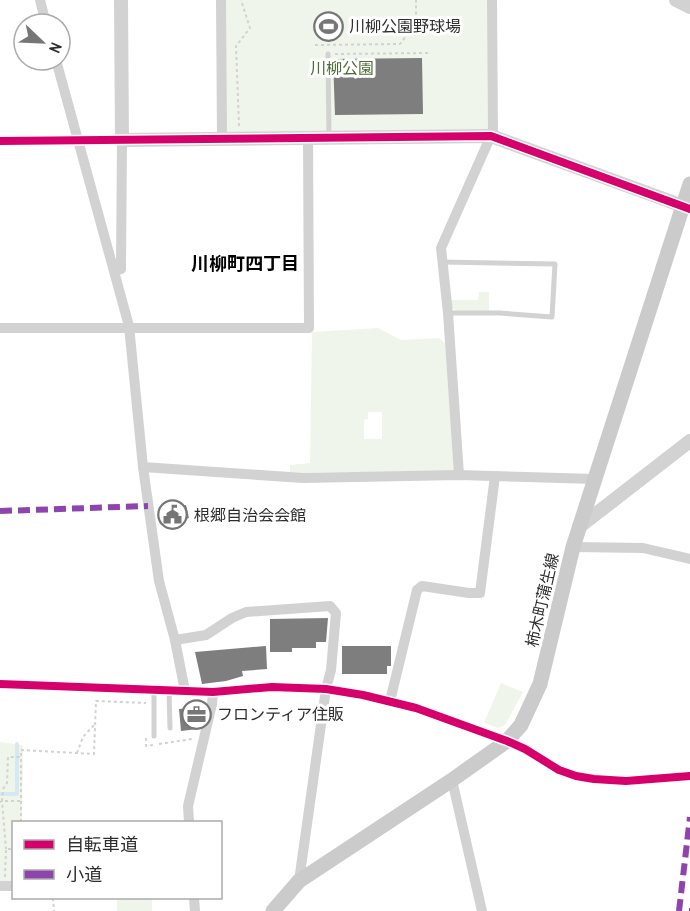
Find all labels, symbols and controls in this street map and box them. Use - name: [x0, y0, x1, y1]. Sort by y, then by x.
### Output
- sports icon: 川柳公園野球場: [312, 10, 344, 42]
- north arrow: [12, 12, 72, 72]
- place label: 川柳公園野球場: [349, 15, 461, 37]
- text: N: [44, 39, 68, 57]
- park label: 川柳公園: [310, 57, 374, 79]
- district label: 川柳町四丁目: [191, 251, 299, 276]
- public building icon: 根郷自治会会館: [157, 499, 189, 531]
- place label: 根郷自治会会館: [194, 504, 306, 526]
- street label: 柿木町蒲生線: [520, 551, 564, 649]
- office icon: フロンティア住販: [180, 698, 212, 730]
- place label: フロンティア住販: [217, 703, 344, 725]
- legend: [12, 821, 222, 899]
- text: 自転車道: [66, 832, 138, 857]
- text: 小道: [66, 862, 102, 887]

